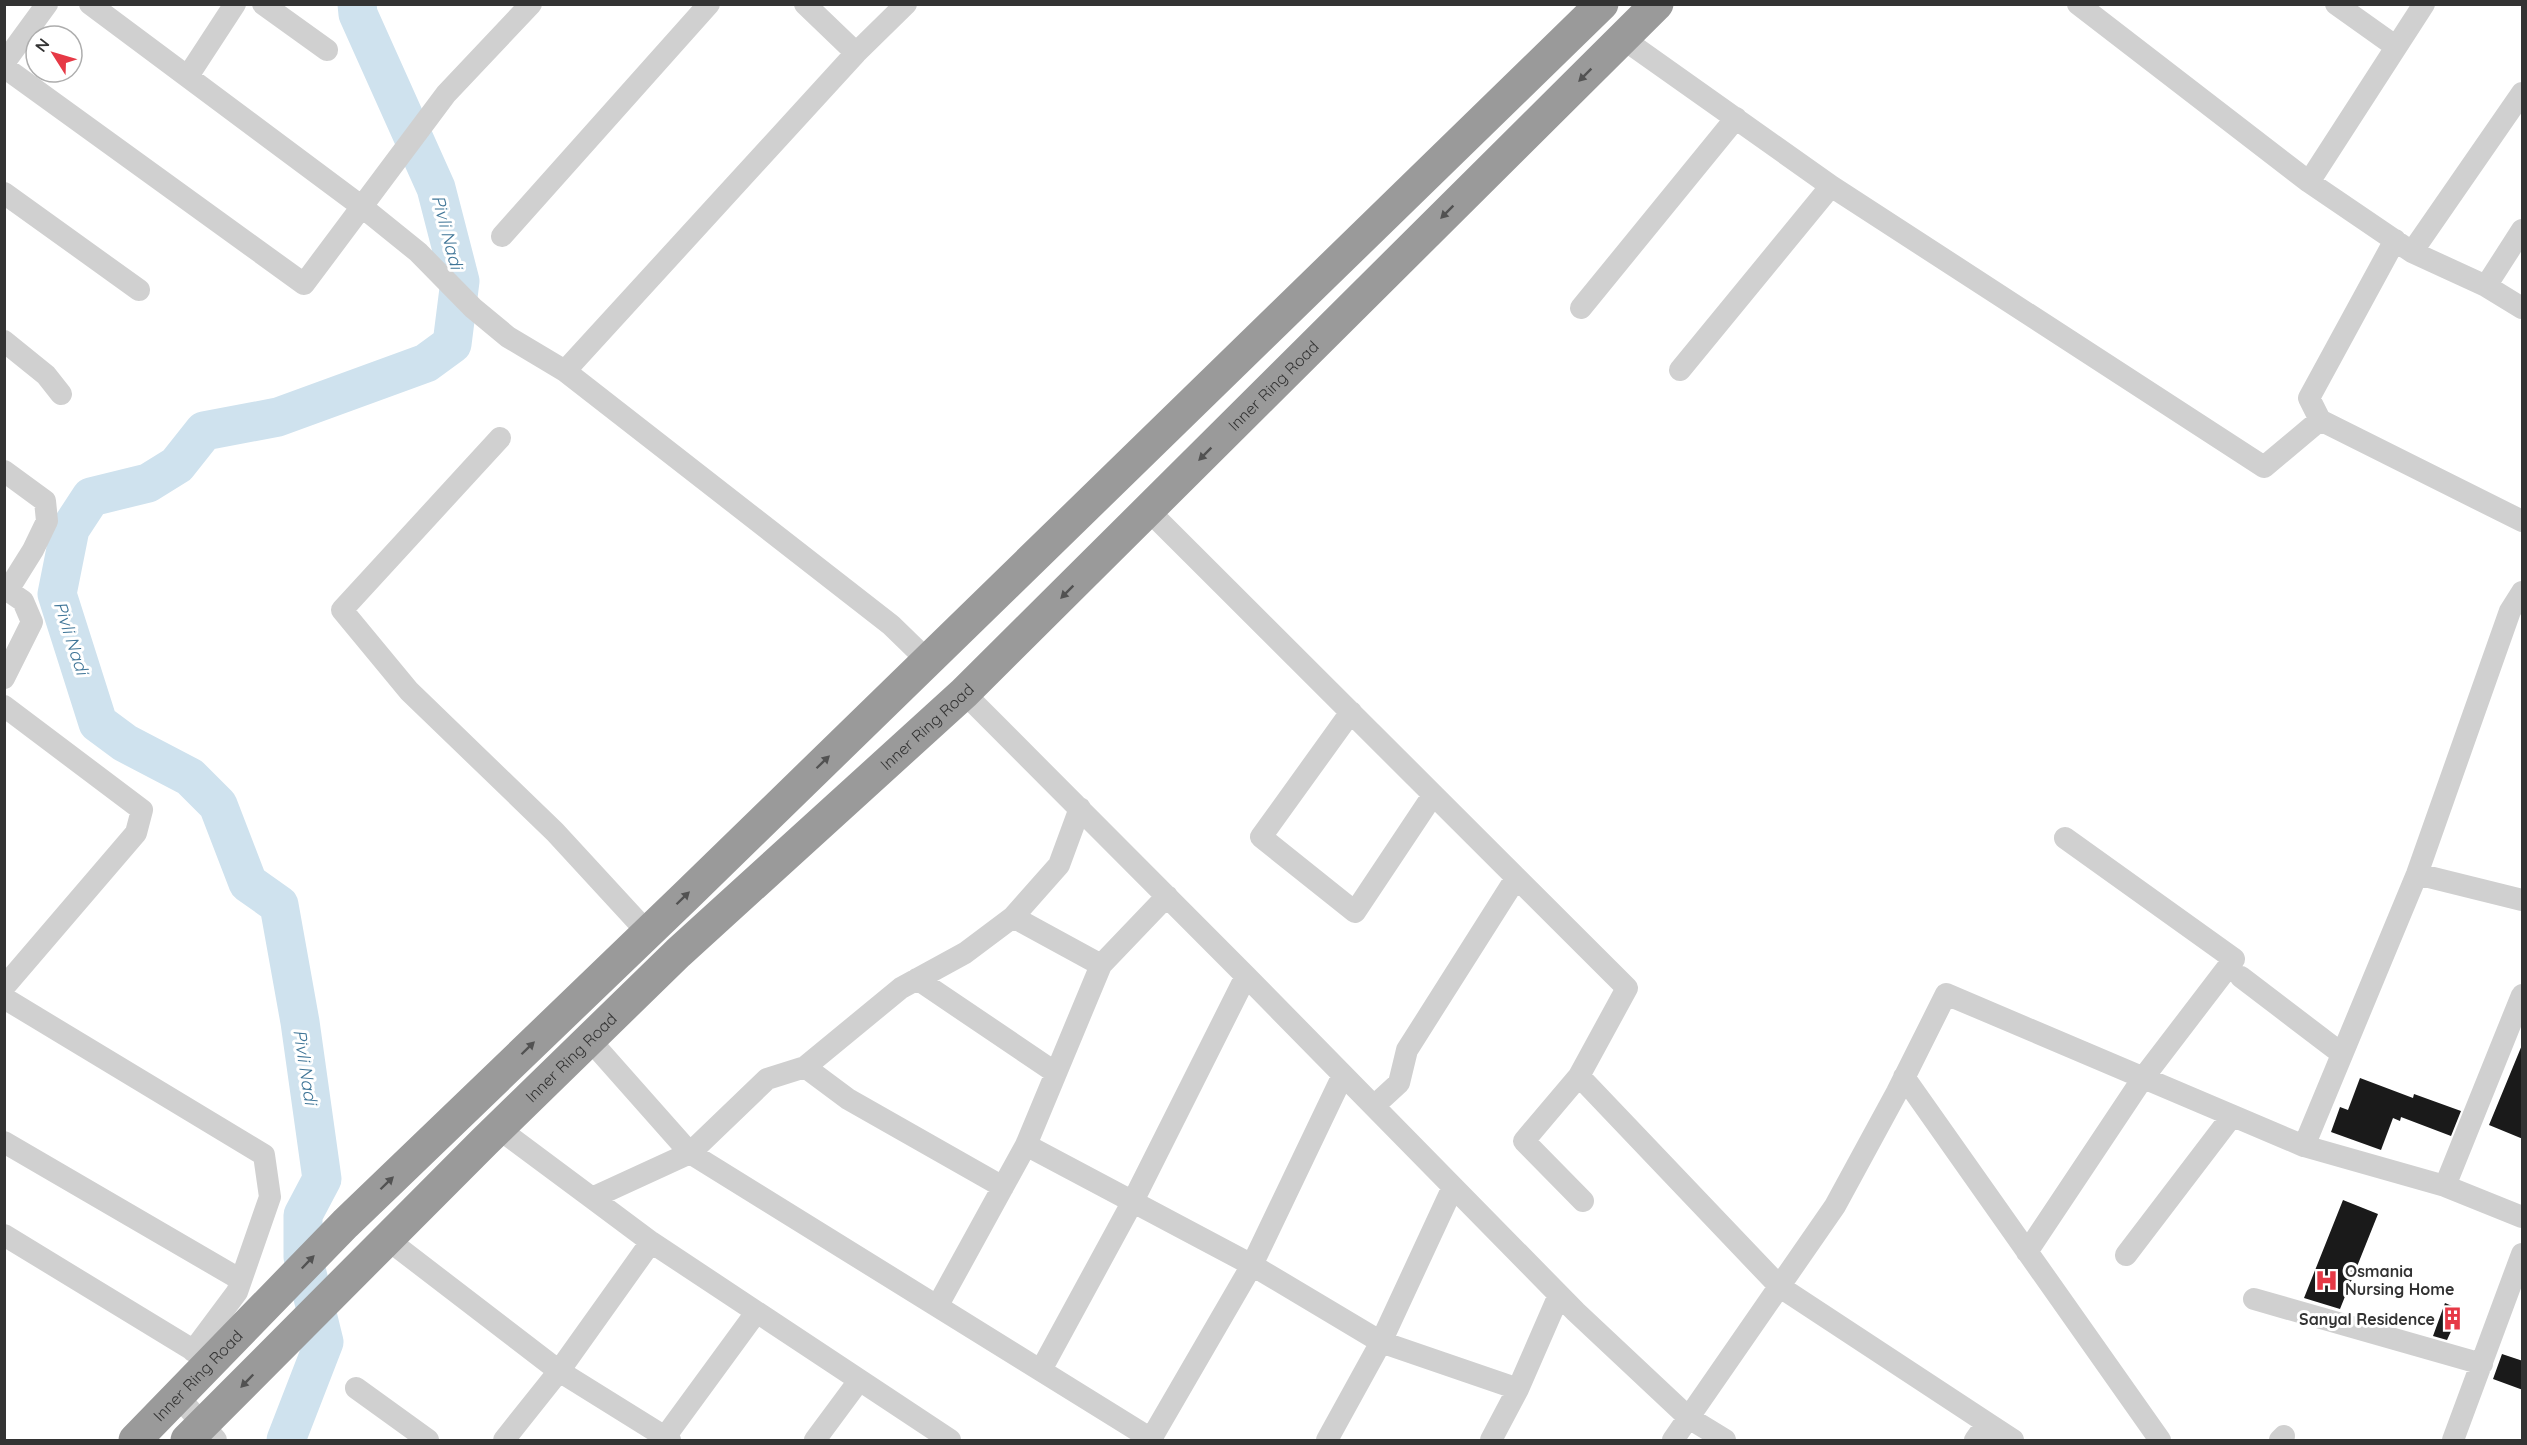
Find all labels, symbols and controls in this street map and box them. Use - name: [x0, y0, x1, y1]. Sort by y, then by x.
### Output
- north arrow: [24, 24, 84, 84]
- text: N: [30, 34, 54, 56]
- one-way arrow: [1578, 67, 1592, 81]
- water label: Pivli Nadi: [427, 192, 469, 274]
- one-way arrow: [1440, 205, 1454, 220]
- street label: Inner Ring Road: [1224, 336, 1323, 435]
- one-way arrow: [1199, 447, 1213, 461]
- one-way arrow: [1060, 584, 1074, 598]
- water label: Pivli Nadi: [49, 598, 95, 679]
- street label: Inner Ring Road: [876, 679, 978, 774]
- one-way arrow: [815, 755, 830, 769]
- one-way arrow: [676, 892, 690, 906]
- street label: Inner Ring Road: [521, 1008, 621, 1106]
- water label: Pivli Nadi: [288, 1028, 323, 1108]
- one-way arrow: [520, 1041, 535, 1055]
- one-way arrow: [380, 1176, 395, 1190]
- one-way arrow: [300, 1255, 314, 1269]
- place label: Osmania Nursing Home: [2345, 1261, 2455, 1299]
- hospital icon: Osmania Nursing Home: [2314, 1267, 2340, 1293]
- building icon: Sanyal Residence: [2440, 1306, 2466, 1332]
- place label: Sanyal Residence: [2299, 1309, 2435, 1329]
- street label: Inner Ring Road: [149, 1326, 247, 1425]
- one-way arrow: [240, 1373, 254, 1387]

